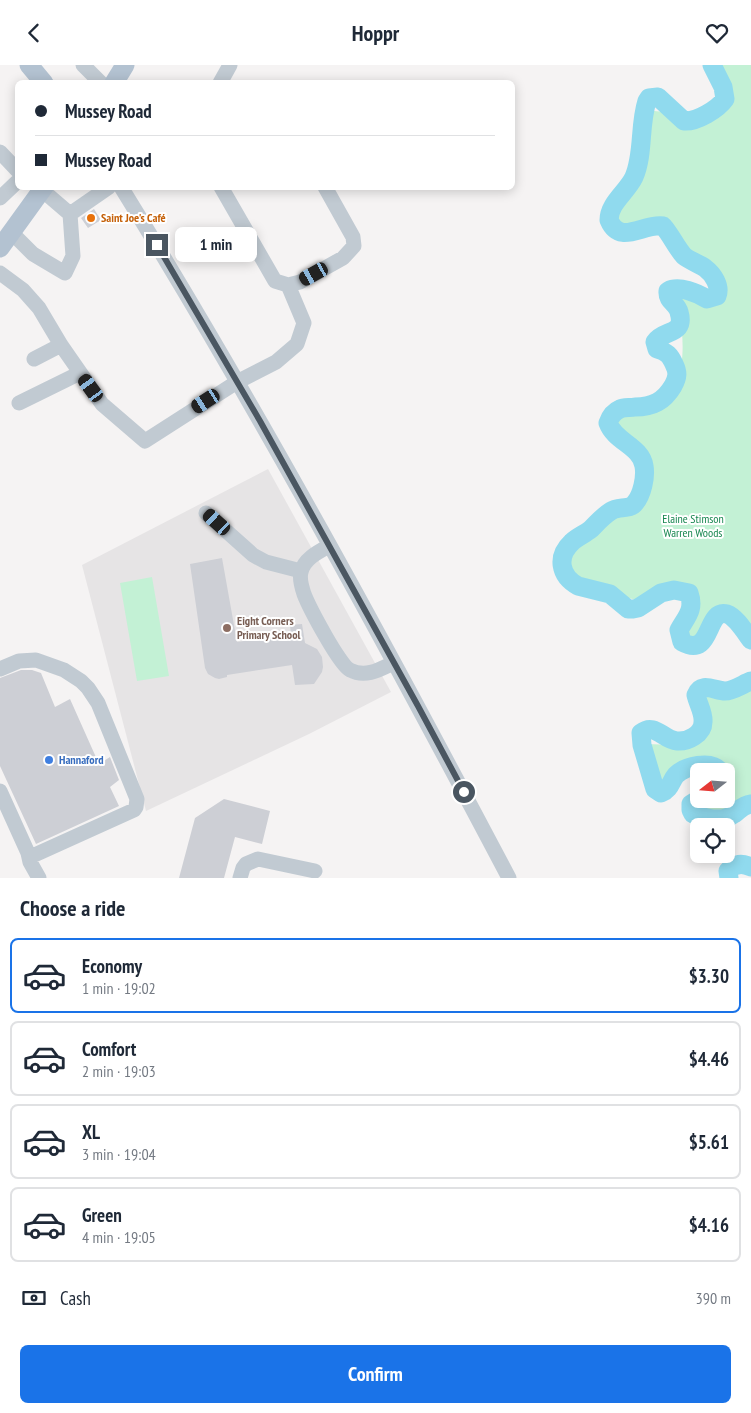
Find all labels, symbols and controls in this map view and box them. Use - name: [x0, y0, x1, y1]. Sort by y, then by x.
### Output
- icon: back: [20, 19, 48, 47]
- text: Hoppr: [352, 19, 399, 47]
- icon: heart: [703, 19, 731, 47]
- text: Mussey Road: [65, 99, 152, 123]
- text: Mussey Road: [65, 148, 152, 172]
- place label: Saint Joe's Café: [101, 210, 166, 225]
- marker: Saint Joe's Café: [85, 212, 97, 224]
- callout: 1 min: [174, 227, 257, 263]
- route end: [146, 234, 168, 256]
- text: 1 min: [200, 234, 232, 254]
- car: [297, 260, 330, 288]
- car: [76, 371, 105, 405]
- car: [189, 387, 222, 415]
- car: [200, 506, 233, 538]
- park label: Elaine Stimson Warren Woods: [662, 511, 724, 540]
- place label: Eight Corners Primary School: [237, 613, 301, 642]
- marker: Eight Corners Primary School: [221, 622, 233, 634]
- place label: Hannaford: [59, 752, 103, 767]
- marker: Hannaford: [43, 754, 55, 766]
- north arrow: [690, 763, 735, 807]
- map controls: [690, 763, 735, 863]
- route start: [453, 781, 475, 803]
- button: locate: [690, 818, 735, 863]
- text: Choose a ride: [20, 894, 125, 922]
- icon: car: [22, 953, 67, 998]
- text: Economy: [82, 954, 142, 978]
- text: $3.30: [689, 964, 729, 988]
- text: 1 min · 19:02: [82, 978, 156, 998]
- icon: car: [22, 1036, 67, 1081]
- text: Comfort: [82, 1037, 136, 1061]
- text: $4.46: [689, 1047, 729, 1071]
- text: 2 min · 19:03: [82, 1061, 156, 1081]
- icon: car: [22, 1119, 67, 1164]
- text: XL: [82, 1120, 100, 1144]
- text: $5.61: [689, 1130, 729, 1154]
- text: 3 min · 19:04: [82, 1144, 156, 1164]
- icon: car: [22, 1202, 67, 1247]
- text: Green: [82, 1203, 122, 1227]
- text: $4.16: [689, 1213, 729, 1237]
- text: 4 min · 19:05: [82, 1227, 156, 1247]
- icon: cash: [20, 1284, 48, 1312]
- text: Cash: [60, 1286, 91, 1310]
- text: 390 m: [696, 1288, 731, 1308]
- button: Confirm: [20, 1345, 731, 1403]

